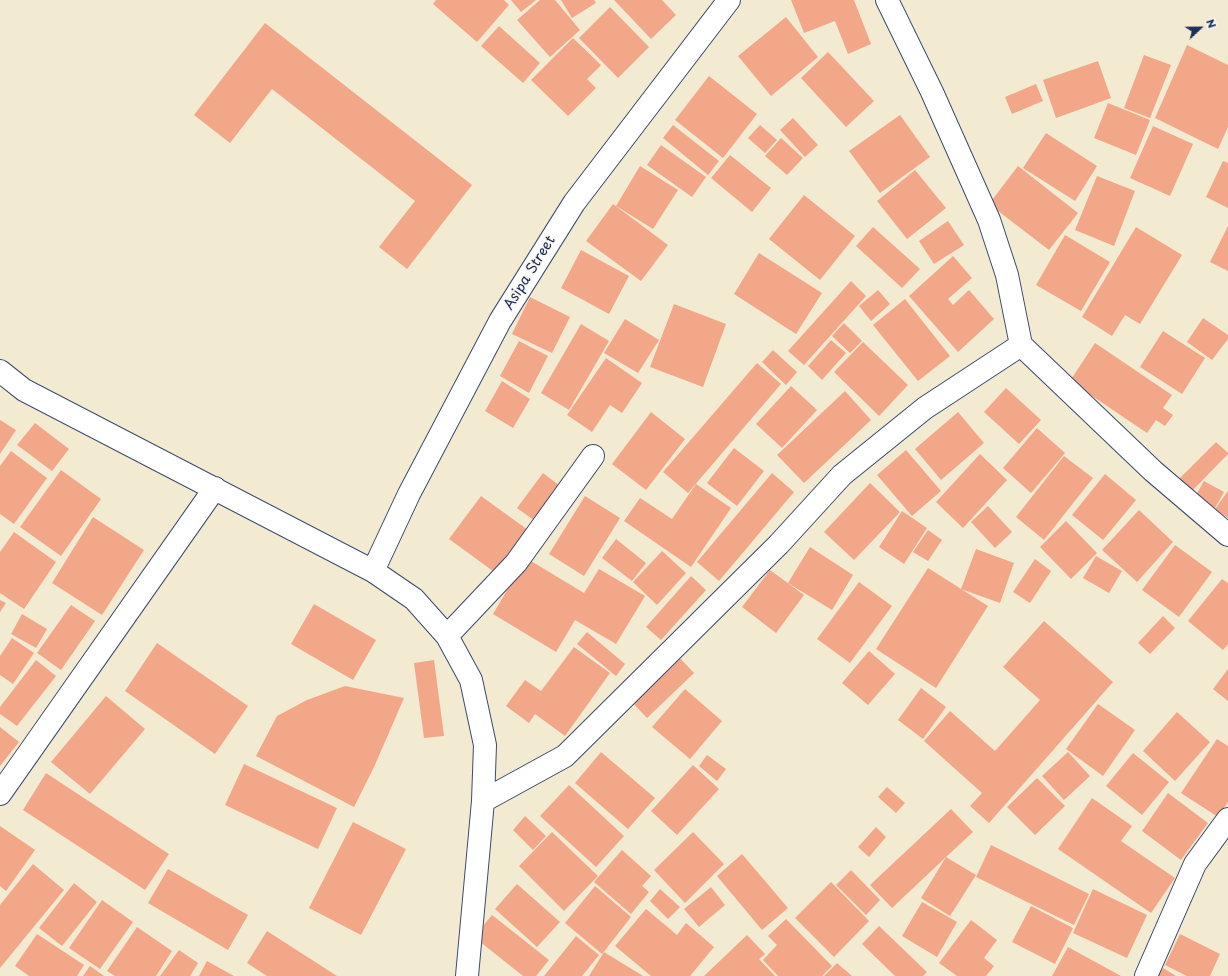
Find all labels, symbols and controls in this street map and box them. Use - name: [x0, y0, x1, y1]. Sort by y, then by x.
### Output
- north arrow: [1180, 8, 1220, 48]
- text: N: [1202, 16, 1221, 31]
- street label: Asipa Street: [501, 233, 559, 313]

